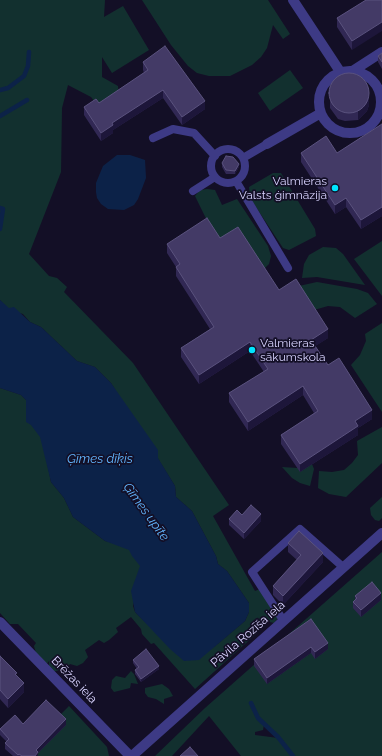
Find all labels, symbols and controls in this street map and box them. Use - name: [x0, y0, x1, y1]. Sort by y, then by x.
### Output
- place label: Valmieras Valsts ģimnāzija: [239, 174, 327, 202]
- marker: Valmieras Valsts ģimnāzija: [330, 183, 340, 193]
- place label: Valmieras sākumskola: [260, 336, 326, 364]
- marker: Valmieras sākumskola: [247, 345, 257, 355]
- water label: Ģīmes dīķis: [67, 451, 133, 467]
- water label: Ģīmes upīte: [120, 480, 172, 544]
- street label: Pāvila Rozīša iela: [208, 598, 288, 670]
- street label: Brēžas iela: [48, 654, 100, 706]

